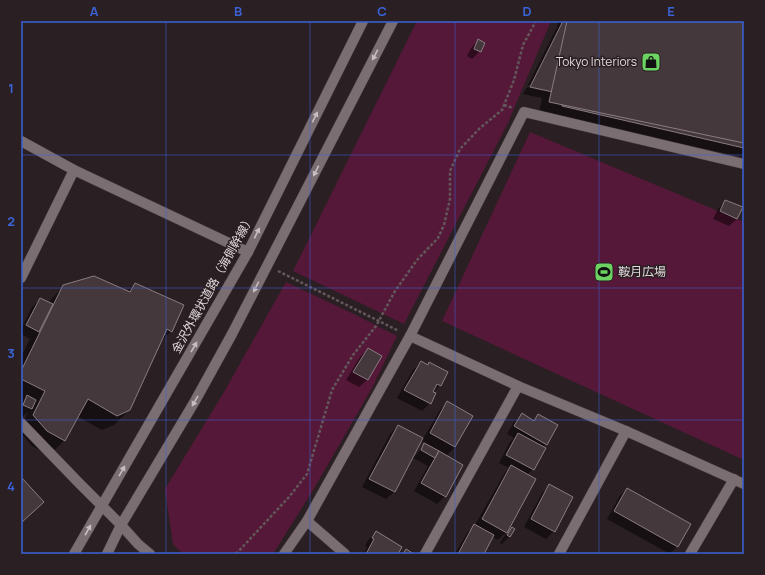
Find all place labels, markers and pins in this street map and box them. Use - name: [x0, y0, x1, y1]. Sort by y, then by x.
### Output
- shop icon: Tokyo Interiors: [640, 51, 662, 73]
- place label: Tokyo Interiors: [556, 53, 637, 70]
- sports icon: 鞍月広場: [593, 261, 615, 283]
- place label: 鞍月広場: [618, 263, 666, 280]

